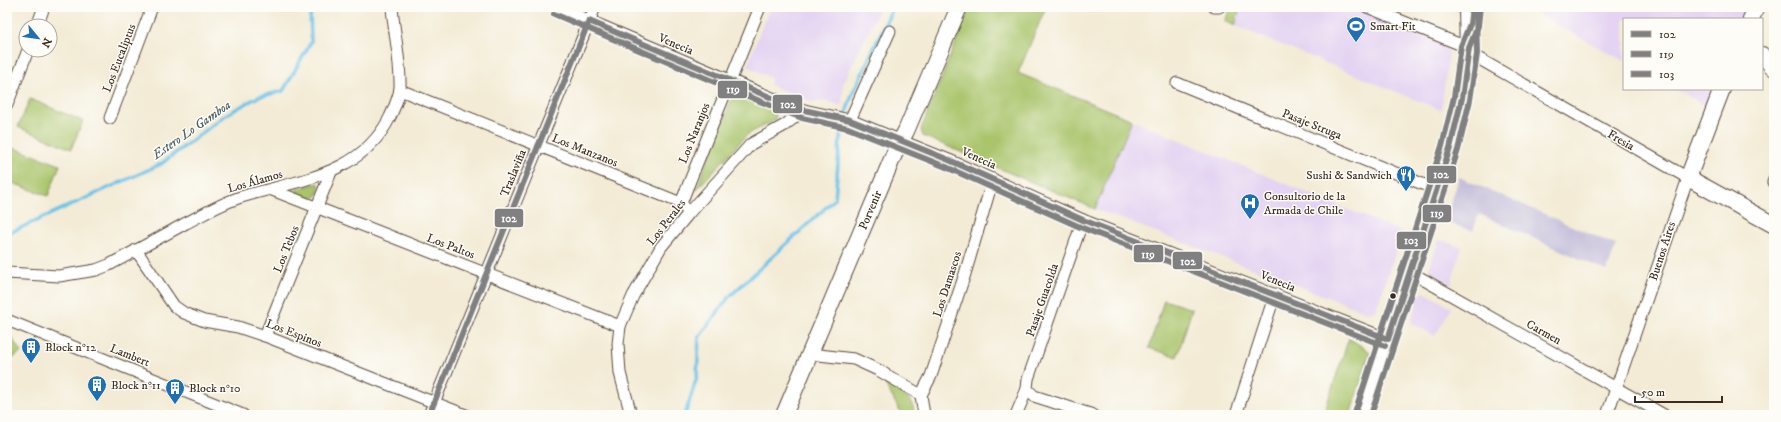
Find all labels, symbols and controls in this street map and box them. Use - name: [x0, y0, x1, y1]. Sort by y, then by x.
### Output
- sports icon: Smart Fit: [1345, 15, 1367, 43]
- north arrow: [18, 18, 58, 58]
- legend: [1623, 18, 1763, 90]
- place label: Smart Fit: [1370, 19, 1416, 34]
- street label: Los Eucaliptus: [100, 22, 139, 94]
- text: 102: [1659, 27, 1676, 42]
- street label: Venecia: [655, 30, 696, 59]
- text: N: [38, 35, 54, 50]
- text: 119: [1659, 47, 1674, 62]
- text: 103: [1659, 67, 1674, 82]
- line badge: 119: [717, 80, 748, 99]
- text: 119: [726, 83, 740, 97]
- line badge: 102: [772, 94, 803, 114]
- water label: Estero Lo Gamboa: [148, 97, 234, 163]
- text: 102: [780, 98, 796, 112]
- street label: Los Naranjos: [675, 101, 713, 166]
- street label: Pasaje Struga: [1280, 106, 1345, 144]
- street label: Fresia: [1605, 127, 1638, 154]
- street label: Los Manzanos: [550, 130, 620, 170]
- street label: Venecia: [958, 144, 999, 173]
- street label: Traslaviña: [497, 146, 530, 199]
- restaurant icon: Sushi & Sandwich: [1395, 164, 1417, 192]
- line badge: 102: [1426, 165, 1457, 184]
- street label: Los Álamos: [226, 167, 284, 196]
- place label: Sushi & Sandwich: [1306, 168, 1393, 183]
- text: 102: [1433, 168, 1449, 182]
- street label: Porvenir: [856, 188, 886, 232]
- place label: Consultorio de la Armada de Chile: [1264, 189, 1346, 218]
- hospital icon: Consultorio de la Armada de Chile: [1239, 192, 1261, 220]
- street label: Los Perales: [644, 196, 689, 249]
- line badge: 119: [1422, 204, 1452, 223]
- text: 119: [1430, 207, 1444, 221]
- line badge: 102: [494, 208, 524, 228]
- text: 102: [501, 212, 517, 226]
- street label: Buenos Aires: [1646, 220, 1679, 283]
- street label: Los Tebos: [270, 223, 303, 275]
- street label: Los Paltos: [425, 230, 477, 262]
- line badge: 103: [1396, 231, 1427, 250]
- text: 103: [1404, 234, 1418, 248]
- line badge: 119: [1133, 244, 1164, 263]
- text: 119: [1141, 248, 1155, 262]
- street label: Los Damascos: [930, 249, 965, 319]
- line badge: 102: [1172, 251, 1203, 270]
- text: 102: [1180, 255, 1196, 269]
- street label: Pasaje Guacolda: [1023, 261, 1062, 339]
- street label: Venecia: [1257, 267, 1298, 296]
- unlabelled marker: [1388, 291, 1398, 301]
- street label: Los Espinos: [264, 316, 324, 351]
- street label: Carmen: [1524, 317, 1565, 349]
- building icon: Block n°12: [20, 336, 42, 364]
- place label: Block n°12: [45, 340, 96, 355]
- street label: Lambert: [108, 341, 152, 370]
- building icon: Block n°11: [86, 374, 108, 402]
- building icon: Block n°10: [164, 377, 186, 405]
- place label: Block n°11: [111, 378, 161, 393]
- scale bar: [1635, 378, 1722, 404]
- place label: Block n°10: [189, 381, 241, 396]
- text: 50 m: [1641, 385, 1665, 400]

